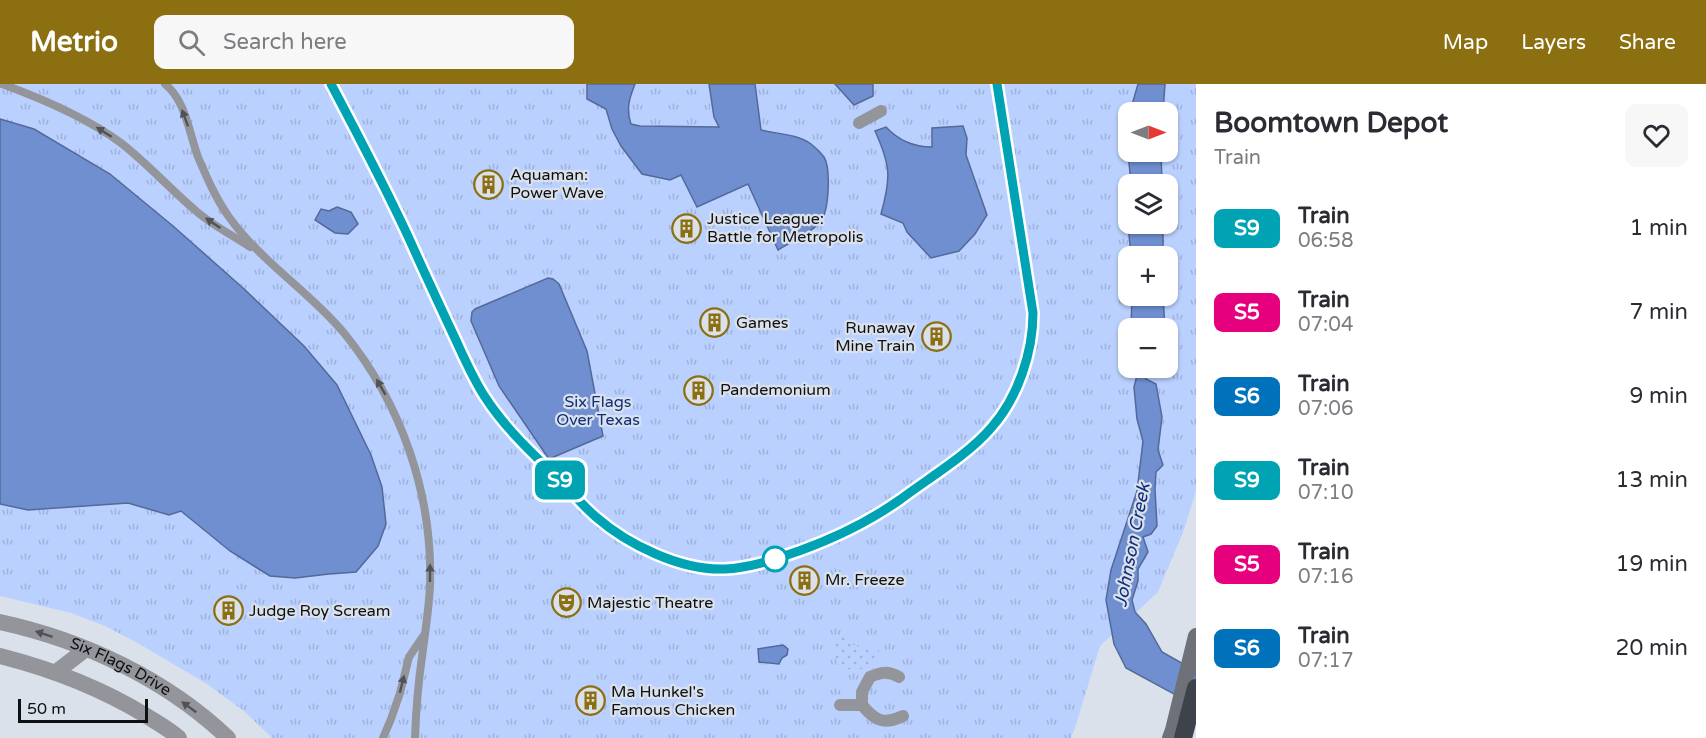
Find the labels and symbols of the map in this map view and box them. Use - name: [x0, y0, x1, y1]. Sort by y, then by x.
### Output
- north arrow: [1118, 102, 1178, 162]
- one-way arrow: [180, 109, 189, 127]
- one-way arrow: [95, 127, 112, 138]
- place label: Aquaman: Power Wave: [510, 165, 604, 203]
- building icon: Aquaman: Power Wave: [473, 168, 505, 200]
- place label: Justice League: Battle for Metropolis: [707, 209, 863, 247]
- building icon: Justice League: Battle for Metropolis: [670, 212, 702, 244]
- one-way arrow: [205, 217, 221, 228]
- building icon: Games: [699, 307, 731, 339]
- place label: Games: [736, 313, 789, 333]
- place label: Runaway Mine Train: [835, 318, 915, 356]
- building icon: Runaway Mine Train: [920, 321, 952, 353]
- building icon: Pandemonium: [683, 374, 715, 406]
- one-way arrow: [375, 379, 386, 395]
- place label: Pandemonium: [720, 380, 831, 400]
- park label: Six Flags Over Texas: [556, 392, 640, 430]
- line badge: S9: [533, 460, 587, 500]
- water label: Johnson Creek: [1109, 480, 1155, 609]
- unlabelled marker: [762, 546, 788, 572]
- one-way arrow: [425, 564, 435, 583]
- building icon: Mr. Freeze: [788, 564, 820, 596]
- place label: Mr. Freeze: [825, 570, 905, 590]
- theatre icon: Majestic Theatre: [550, 587, 582, 619]
- place label: Majestic Theatre: [587, 593, 713, 613]
- building icon: Judge Roy Scream: [212, 595, 244, 627]
- place label: Judge Roy Scream: [249, 601, 390, 621]
- one-way arrow: [35, 628, 53, 638]
- street label: Six Flags Drive: [67, 633, 175, 700]
- one-way arrow: [398, 675, 408, 693]
- place label: Ma Hunkel's Famous Chicken: [611, 682, 735, 720]
- building icon: Ma Hunkel's Famous Chicken: [574, 685, 606, 717]
- scale bar: [18, 696, 148, 724]
- one-way arrow: [182, 701, 198, 713]

